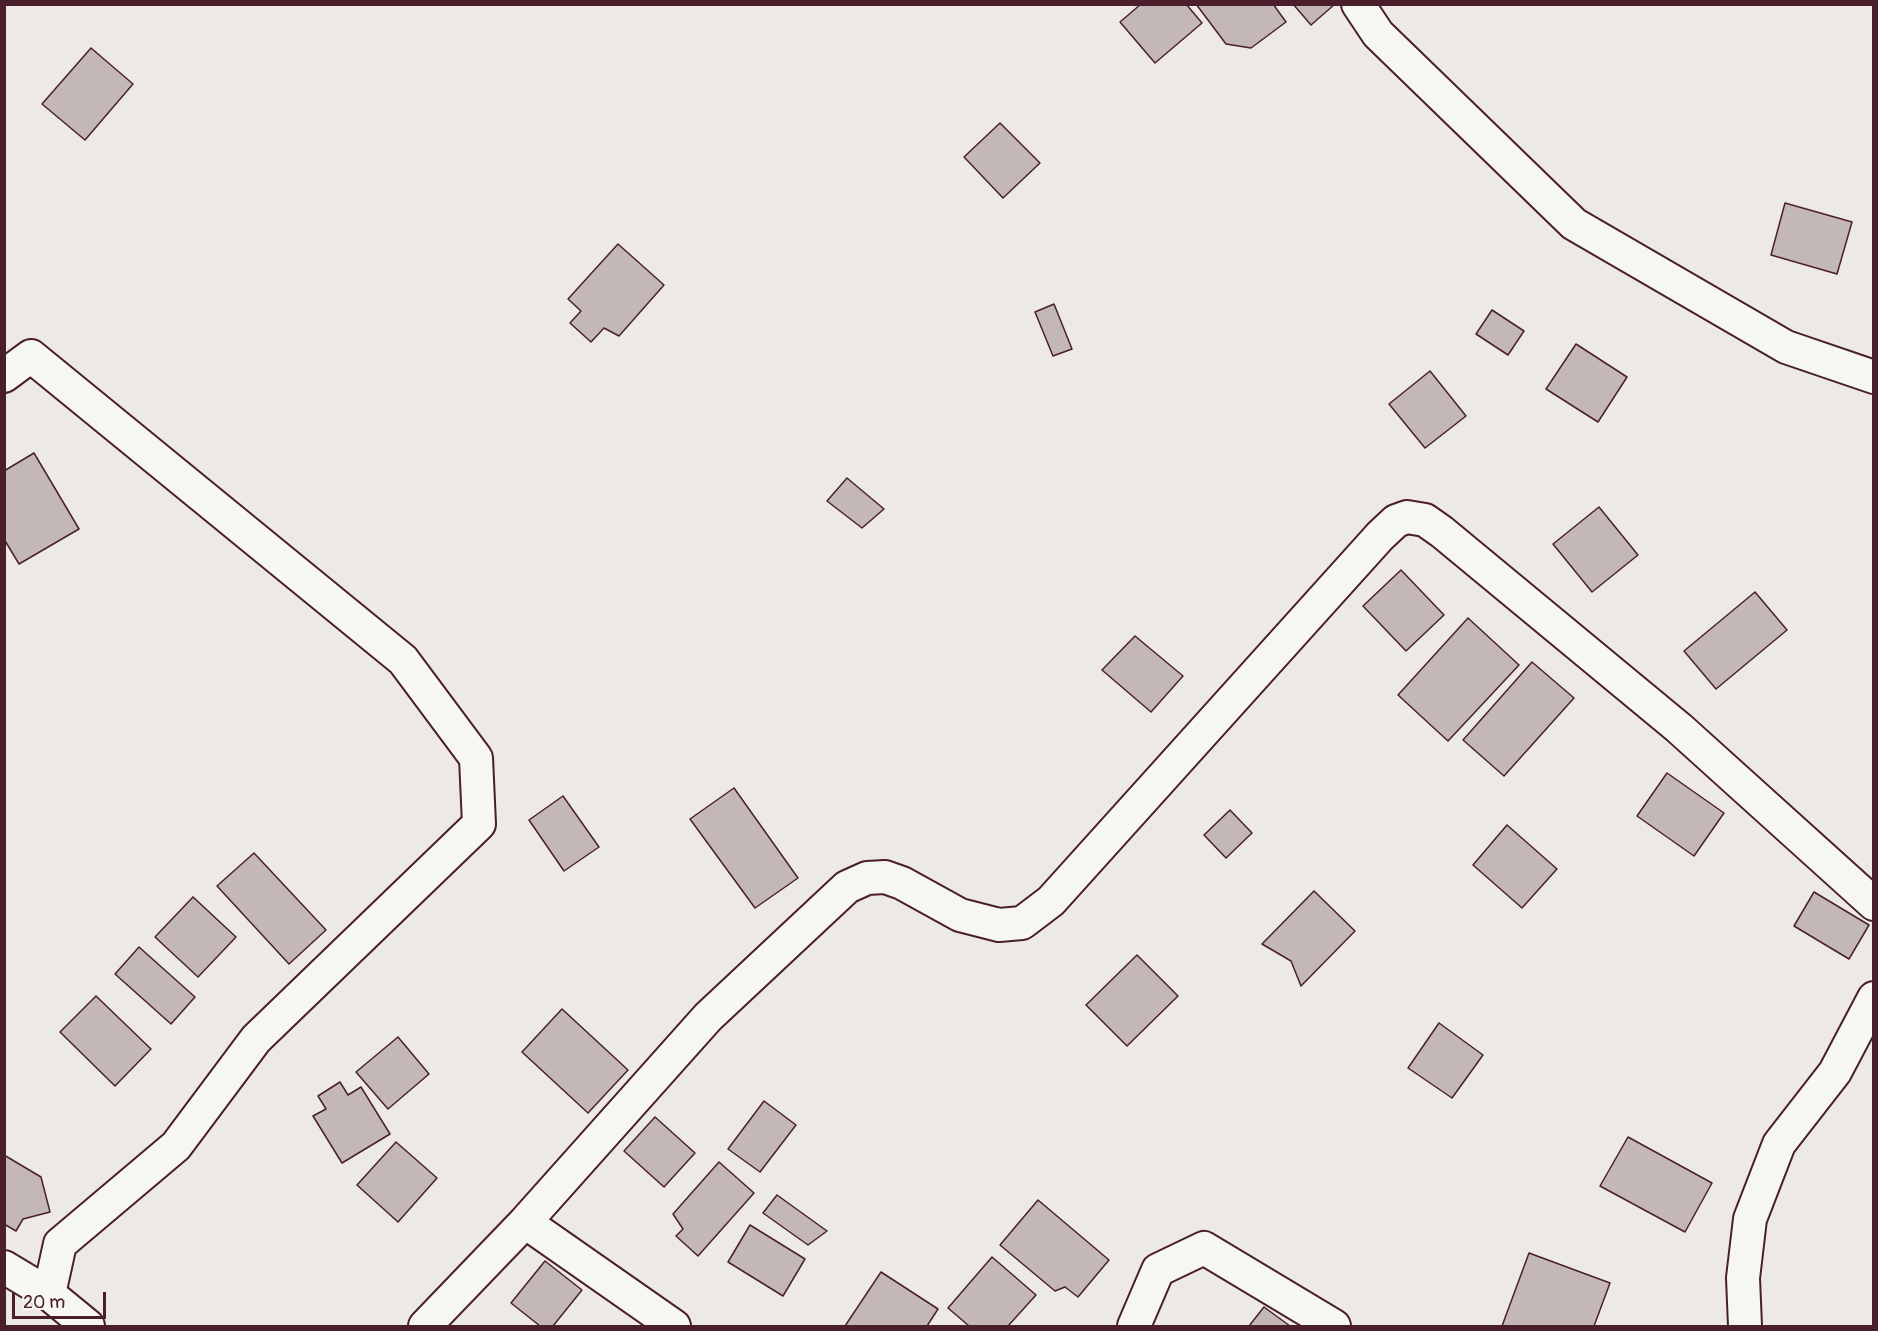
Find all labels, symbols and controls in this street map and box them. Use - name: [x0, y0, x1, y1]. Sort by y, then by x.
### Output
- scale bar: [15, 1280, 110, 1318]
- text: 20 m: [23, 1291, 65, 1314]

